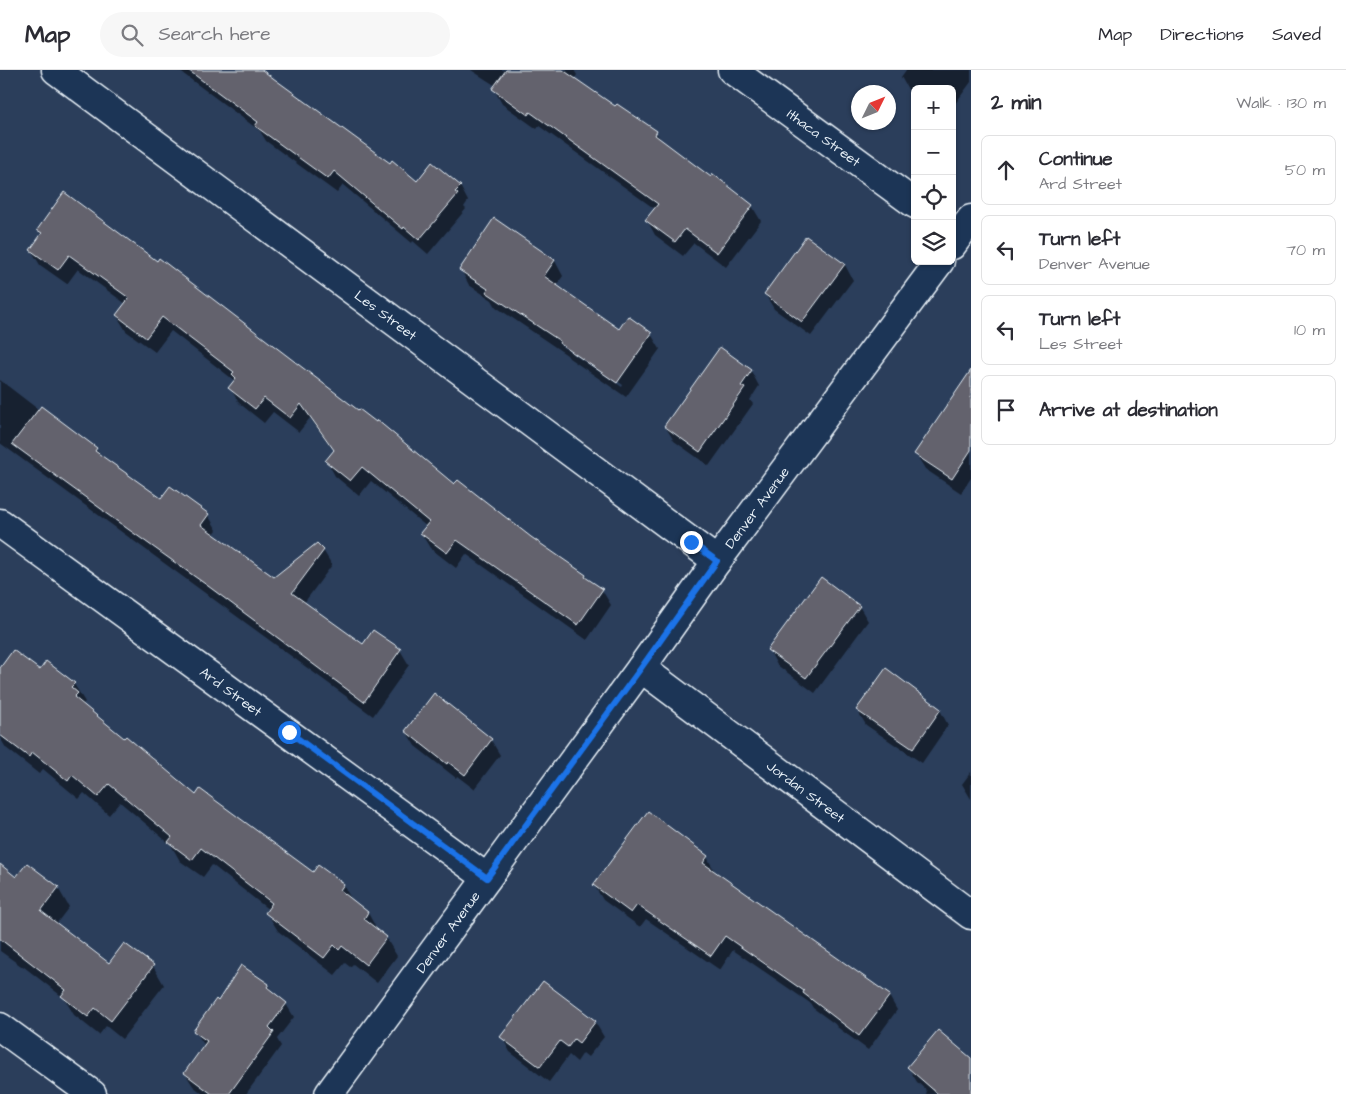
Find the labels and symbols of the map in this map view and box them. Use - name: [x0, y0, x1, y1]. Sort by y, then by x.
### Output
- north arrow: [851, 85, 896, 130]
- street label: Ithaca Street: [783, 104, 865, 172]
- street label: Les Street: [350, 286, 421, 346]
- street label: Denver Avenue: [721, 463, 795, 553]
- route end: [680, 531, 703, 554]
- street label: Ard Street: [195, 663, 266, 722]
- route start: [278, 721, 301, 744]
- street label: Jordan Street: [762, 756, 849, 828]
- street label: Denver Avenue: [412, 887, 486, 978]

